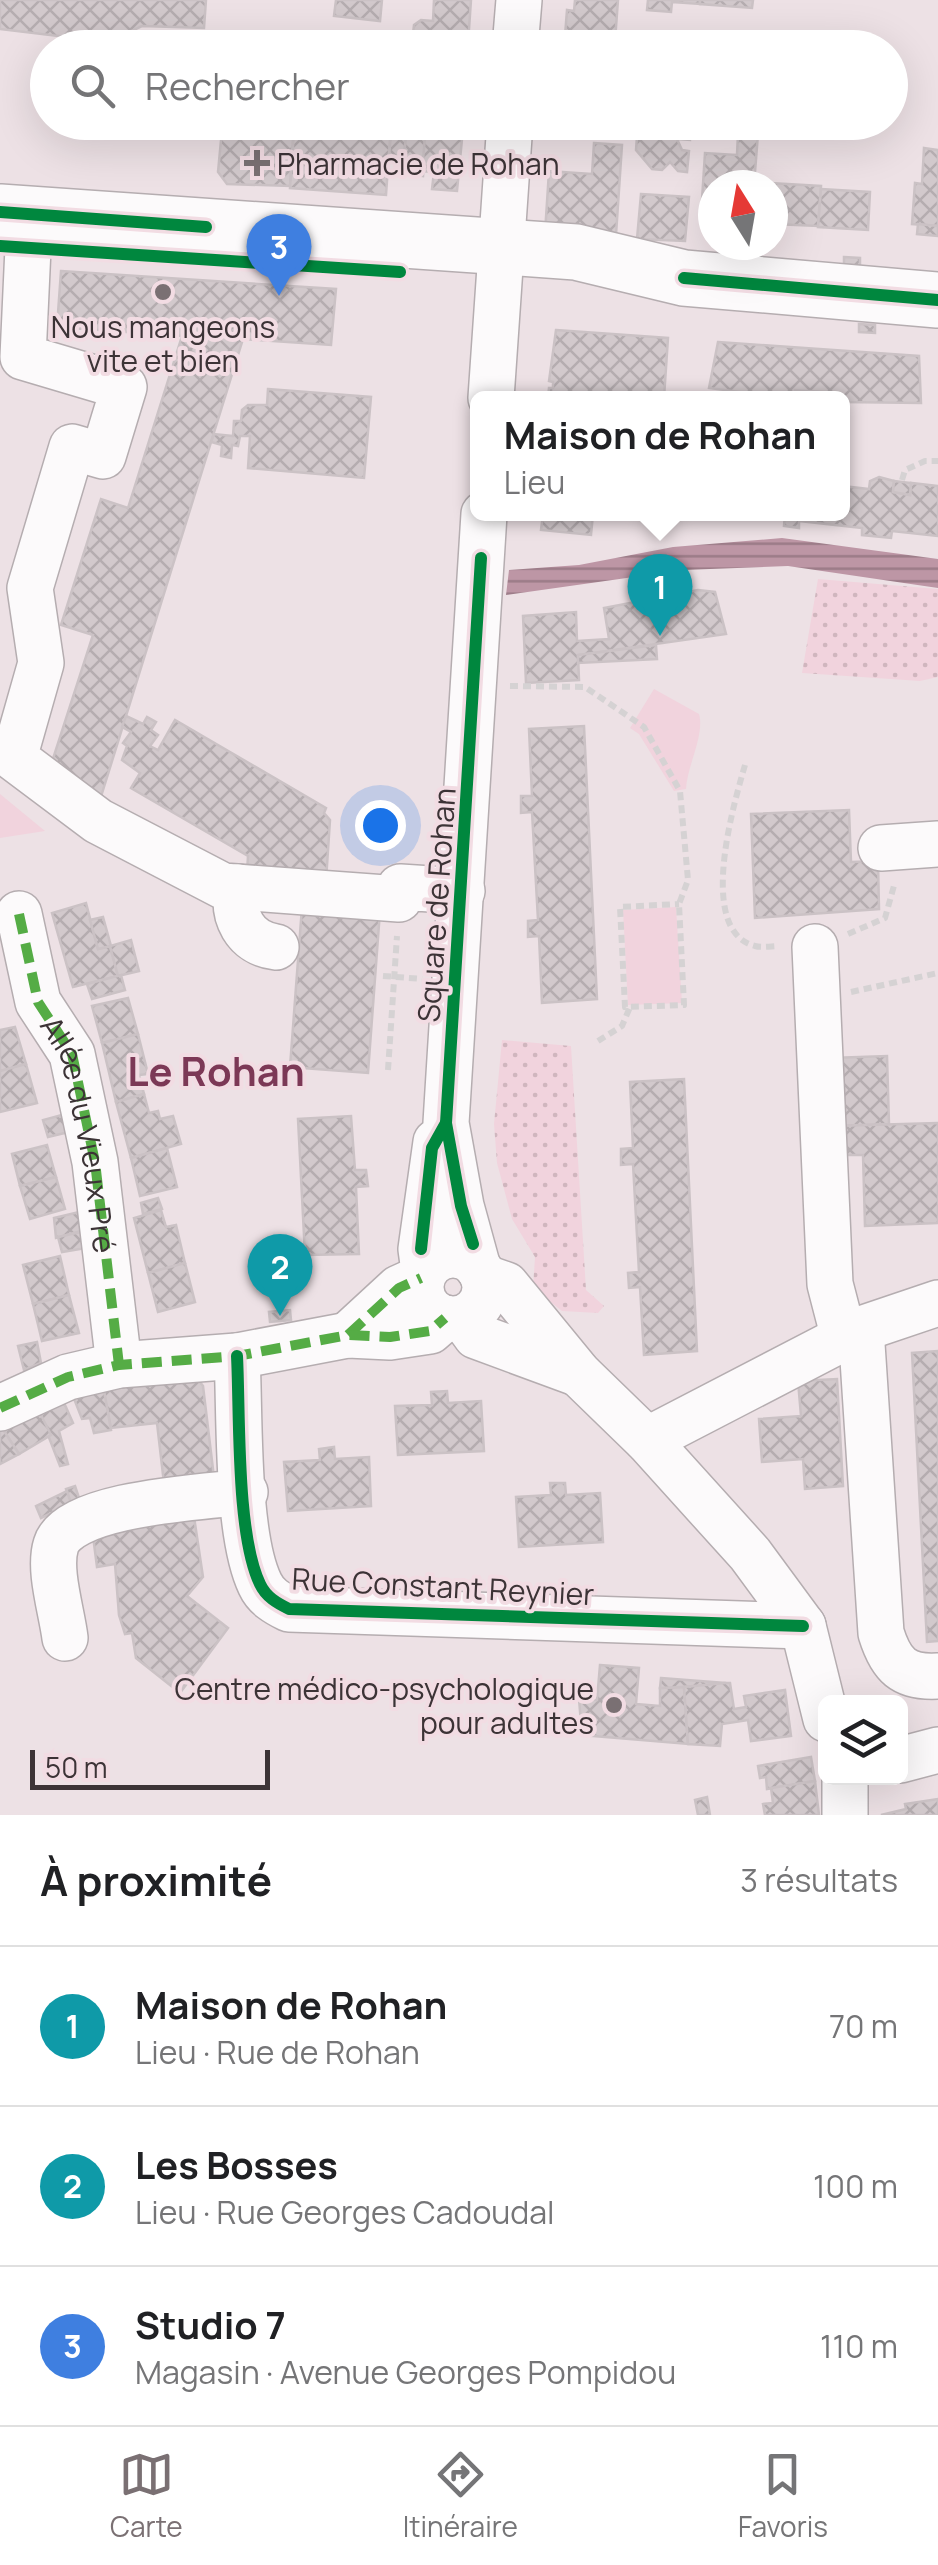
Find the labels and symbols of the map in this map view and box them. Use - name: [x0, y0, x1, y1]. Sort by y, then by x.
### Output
- place label: Pharmacie de Rohan: [277, 143, 560, 184]
- marker: Pharmacie de Rohan: [246, 152, 268, 174]
- north arrow: [698, 170, 788, 260]
- pin: 3: [246, 214, 312, 296]
- marker: Nous mangeons vite et bien: [152, 281, 174, 303]
- place label: Nous mangeons vite et bien: [51, 306, 275, 381]
- pin: 1: [628, 554, 692, 636]
- street label: Square de Rohan: [407, 786, 465, 1024]
- your location: [355, 800, 406, 851]
- street label: Allée du Vieux Pré: [32, 1007, 126, 1255]
- district label: Le Rohan: [127, 1043, 305, 1098]
- pin: 2: [248, 1234, 312, 1316]
- street label: Rue Constant Reynier: [291, 1558, 595, 1614]
- place label: Centre médico-psychologique pour adultes: [175, 1668, 594, 1743]
- marker: Centre médico-psychologique pour adultes: [603, 1694, 625, 1716]
- scale bar: [30, 1745, 270, 1790]

